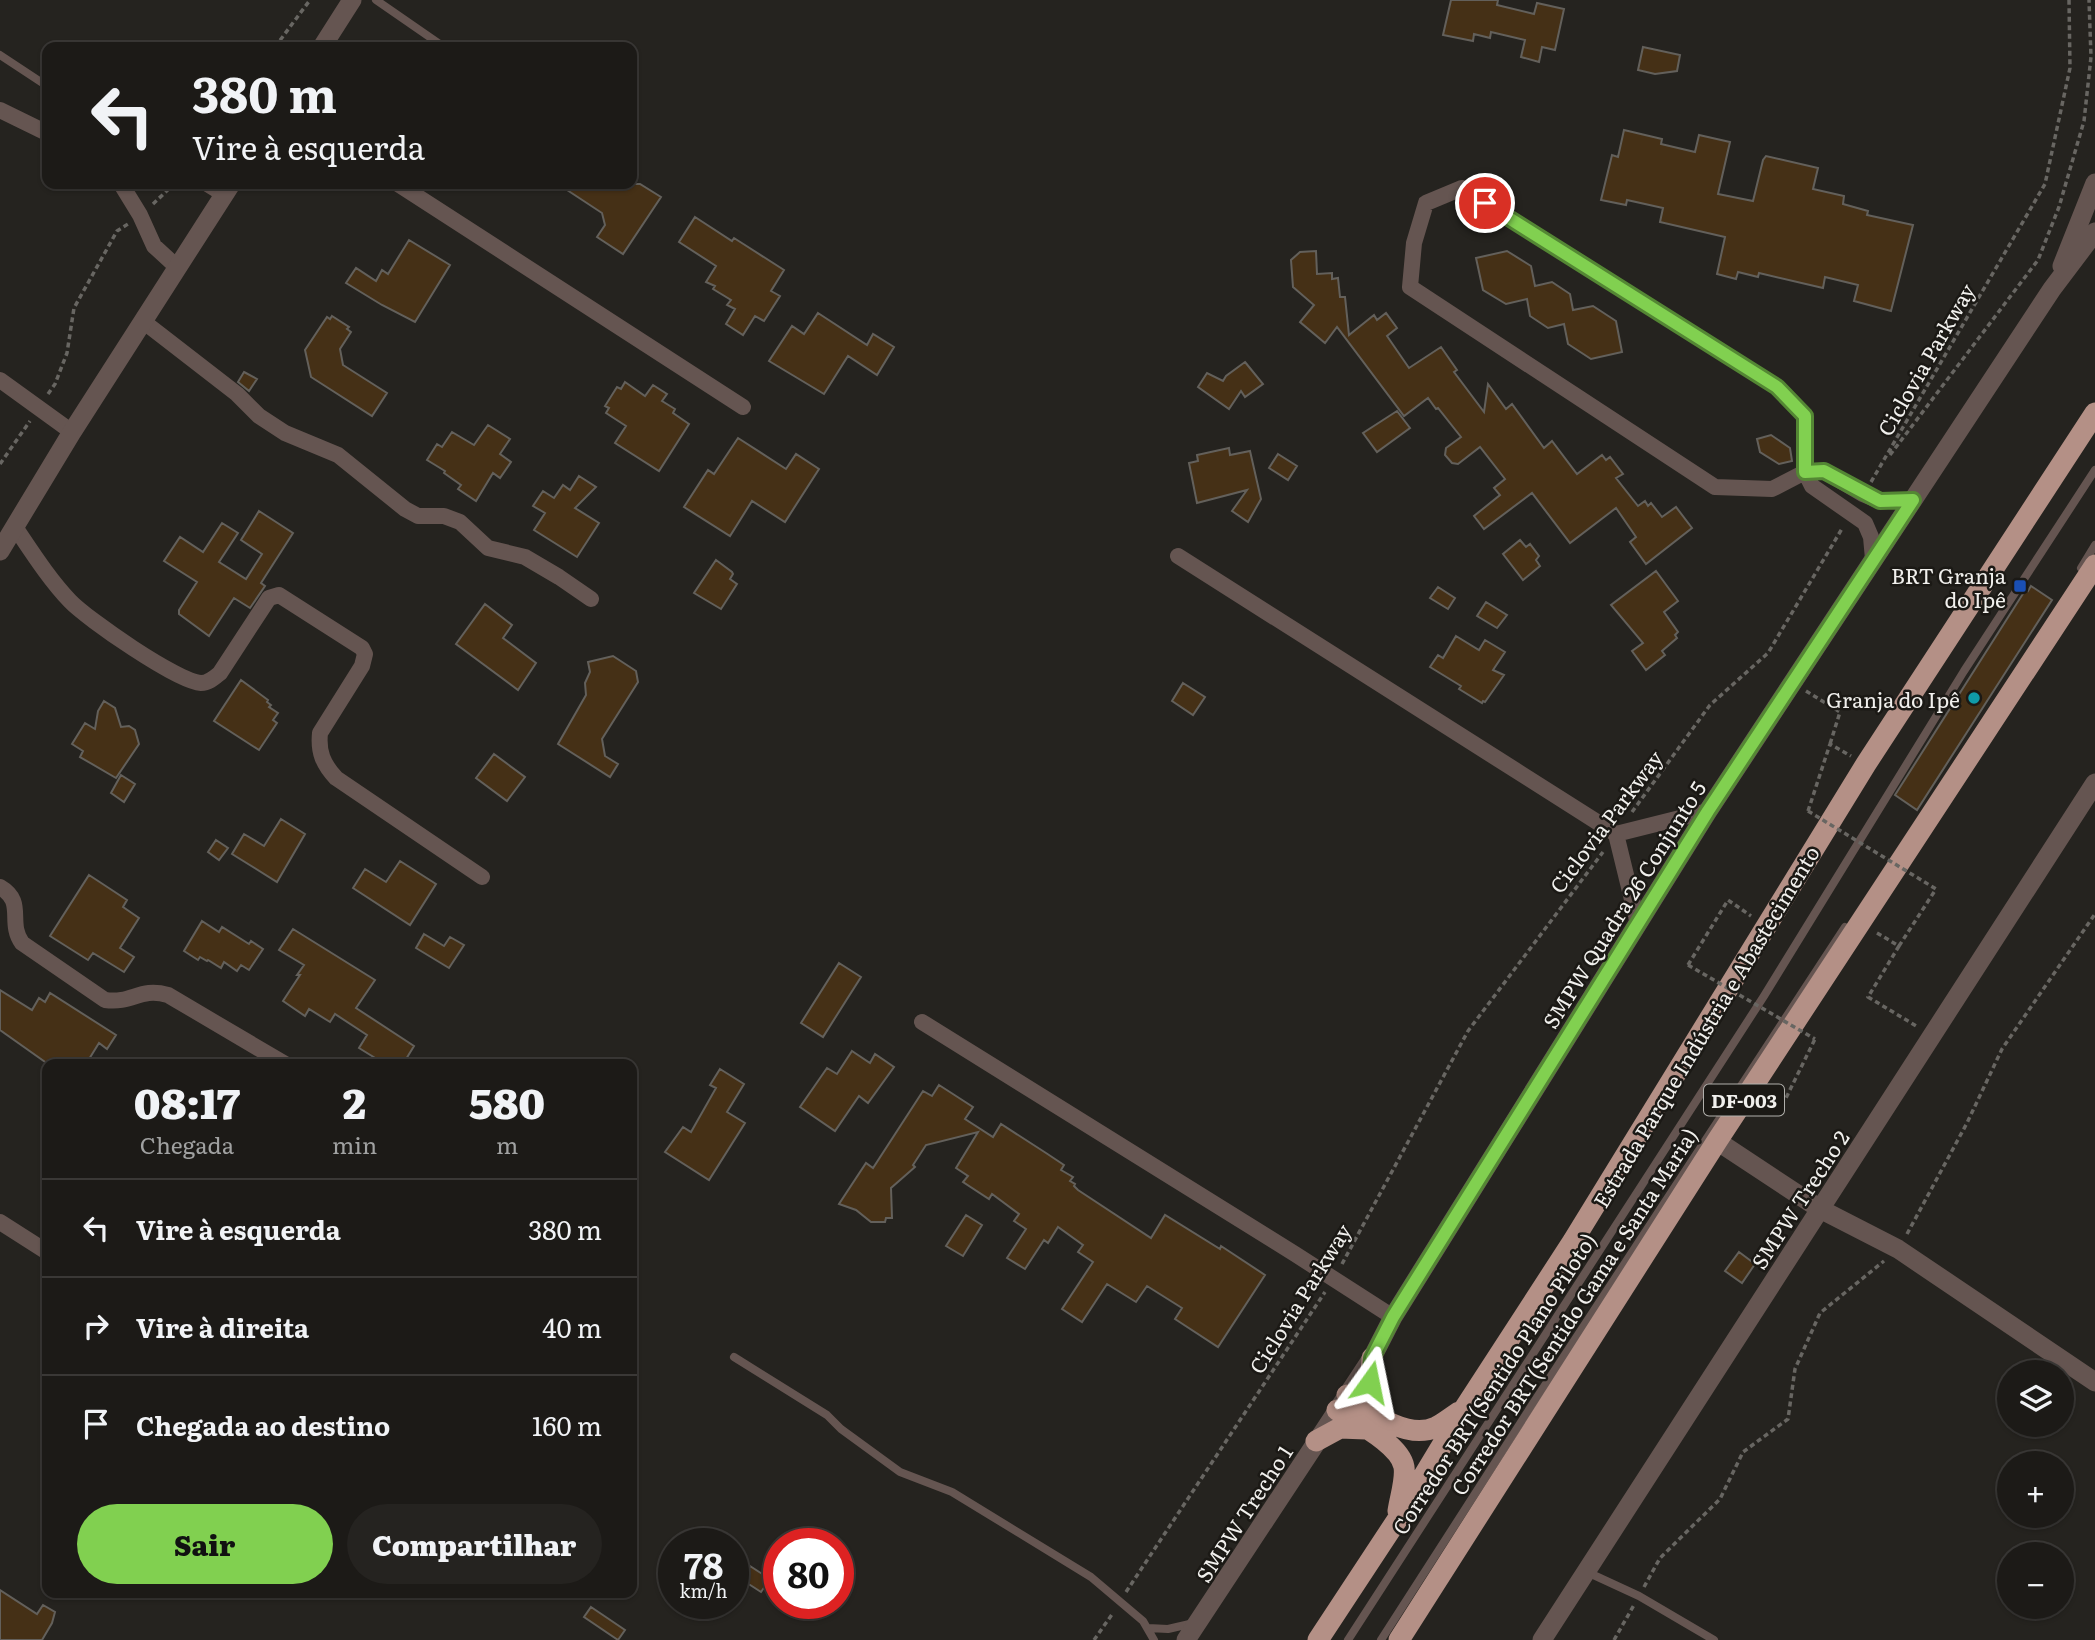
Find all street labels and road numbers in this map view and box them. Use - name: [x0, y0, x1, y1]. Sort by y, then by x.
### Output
- street label: Ciclovia Parkway: [1869, 276, 1982, 441]
- street label: Ciclovia Parkway: [1541, 742, 1670, 899]
- street label: SMPW Quadra 26 Conjunto 5: [1534, 774, 1712, 1034]
- street label: Estrada Parque Indústria e Abastecimento: [1584, 839, 1826, 1213]
- road number: DF-003: [1704, 1084, 1784, 1116]
- street label: Corredor BRT(Sentido Gama e Santa Maria): [1442, 1121, 1704, 1501]
- street label: SMPW Trecho 2: [1742, 1123, 1856, 1275]
- street label: Ciclovia Parkway: [1240, 1216, 1358, 1379]
- street label: Corredor BRT(Sentido Plano Piloto): [1383, 1226, 1603, 1540]
- street label: SMPW Trecho 1: [1187, 1438, 1299, 1588]

